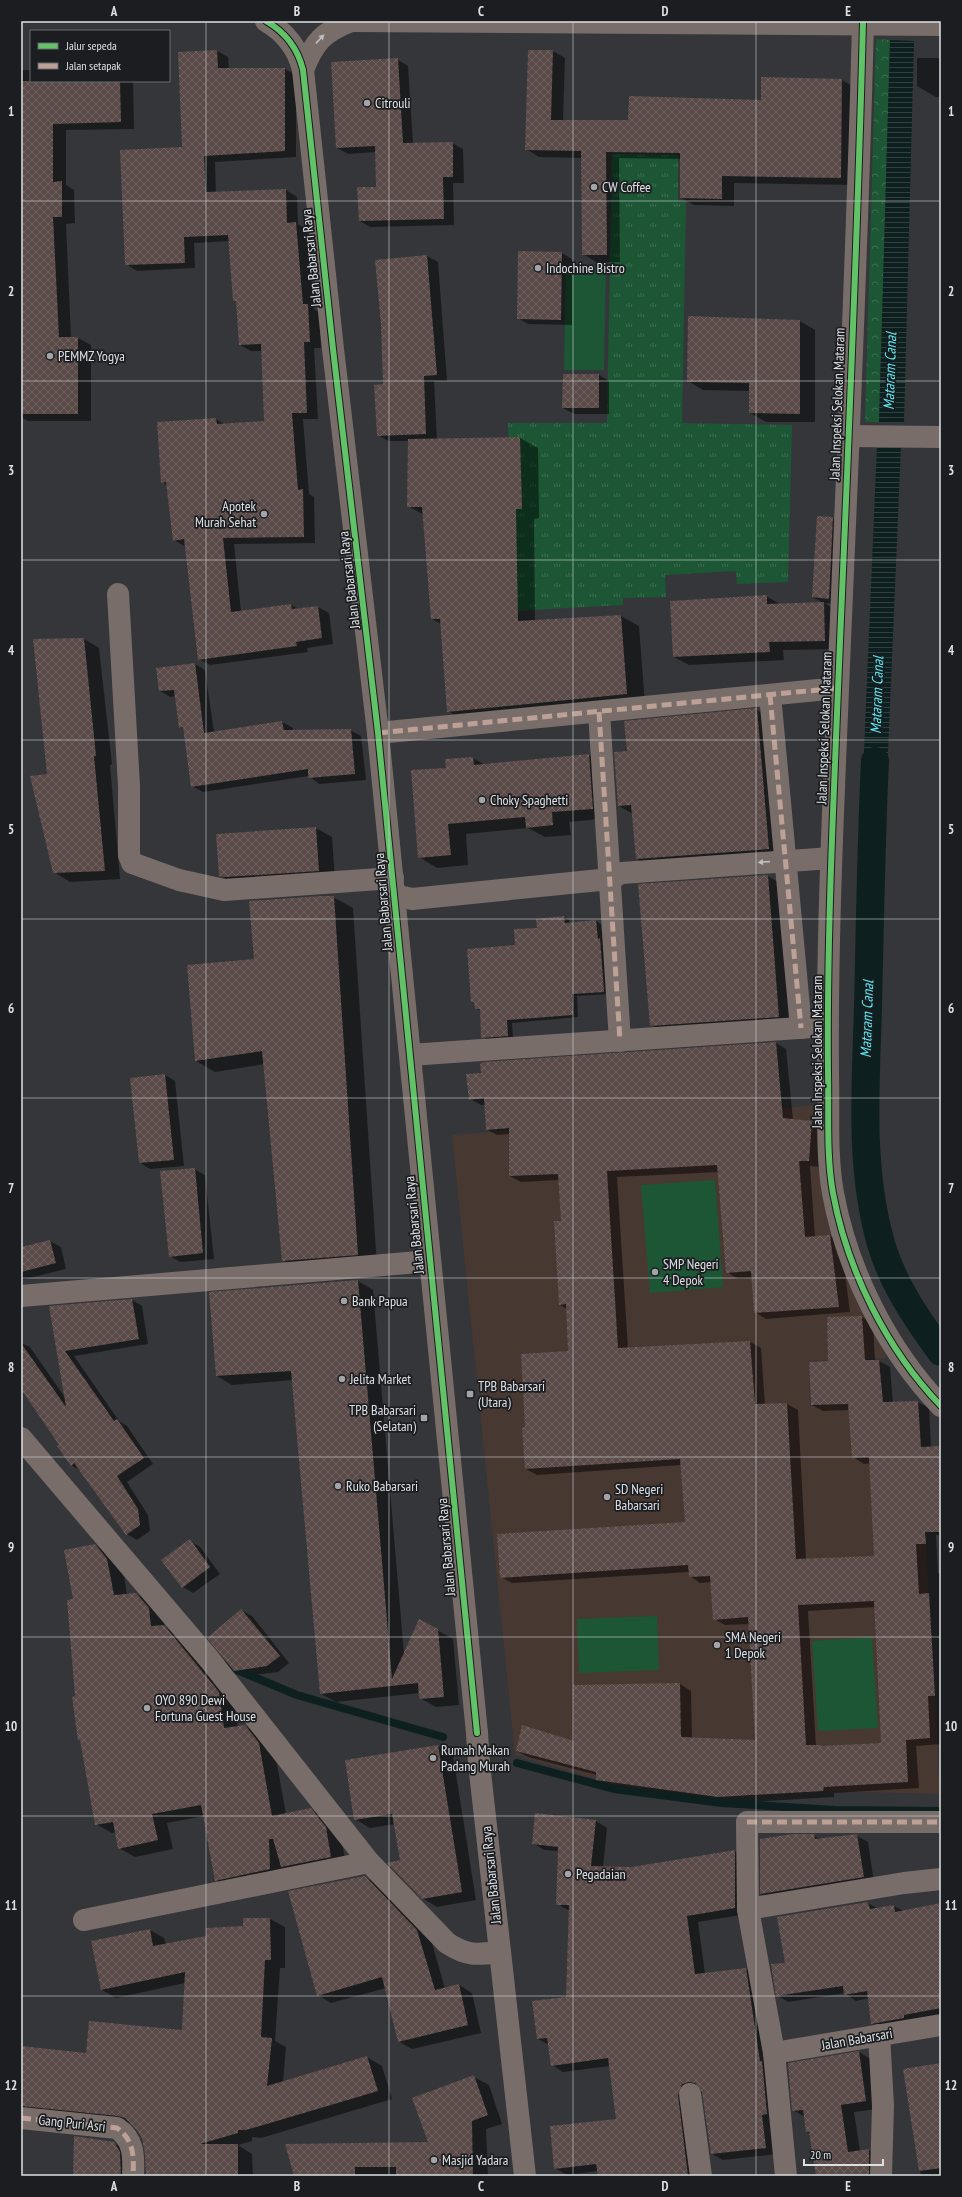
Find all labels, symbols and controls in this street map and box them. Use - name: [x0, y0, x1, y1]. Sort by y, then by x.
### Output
- text: A: [110, 3, 118, 20]
- text: B: [294, 3, 300, 20]
- text: C: [478, 3, 484, 20]
- text: D: [662, 3, 669, 20]
- text: E: [845, 3, 851, 20]
- legend: [30, 30, 170, 82]
- one-way arrow: [316, 34, 325, 44]
- text: Jalur sepeda: [65, 38, 117, 53]
- text: Jalan setapak: [65, 58, 121, 73]
- place label: Citrouli: [375, 94, 411, 112]
- marker: Citrouli: [362, 98, 372, 108]
- text: 1: [8, 103, 14, 120]
- text: 1: [948, 103, 954, 120]
- place label: CW Coffee: [602, 178, 651, 196]
- marker: CW Coffee: [589, 182, 599, 192]
- street label: Jalan Babarsari Raya: [297, 208, 325, 309]
- place label: Indochine Bistro: [546, 259, 625, 277]
- marker: Indochine Bistro: [533, 263, 543, 273]
- text: 2: [8, 283, 14, 300]
- text: 2: [948, 283, 954, 300]
- street label: Jalan Inspeksi Selokan Mataram: [825, 327, 849, 482]
- water label: Mataram Canal: [879, 330, 900, 410]
- place label: PEMMZ Yogya: [58, 347, 125, 365]
- marker: PEMMZ Yogya: [45, 351, 55, 361]
- text: 3: [8, 462, 14, 479]
- text: 3: [948, 462, 954, 479]
- place label: Apotek Murah Sehat: [195, 497, 257, 531]
- marker: Apotek Murah Sehat: [259, 509, 269, 519]
- street label: Jalan Babarsari Raya: [334, 530, 364, 631]
- text: 4: [8, 642, 15, 659]
- text: 4: [948, 642, 955, 659]
- street label: Jalan Inspeksi Selokan Mataram: [812, 651, 836, 806]
- water label: Mataram Canal: [866, 654, 887, 734]
- place label: Choky Spaghetti: [490, 791, 568, 809]
- marker: Choky Spaghetti: [477, 795, 487, 805]
- text: 5: [8, 821, 14, 838]
- text: 5: [948, 821, 954, 838]
- street label: Jalan Babarsari Raya: [370, 852, 396, 953]
- one-way arrow: [758, 859, 770, 866]
- street label: Jalan Inspeksi Selokan Mataram: [808, 976, 826, 1129]
- water label: Mataram Canal: [856, 978, 877, 1058]
- text: 6: [8, 1000, 14, 1017]
- text: 6: [948, 1000, 954, 1017]
- street label: Jalan Babarsari Raya: [400, 1175, 428, 1276]
- text: 7: [8, 1180, 14, 1197]
- text: 7: [948, 1180, 954, 1197]
- place label: SMP Negeri 4 Depok: [663, 1255, 719, 1289]
- marker: SMP Negeri 4 Depok: [650, 1267, 660, 1277]
- place label: Bank Papua: [352, 1292, 408, 1310]
- marker: Bank Papua: [339, 1296, 349, 1306]
- text: 8: [8, 1359, 14, 1376]
- text: 8: [948, 1359, 954, 1376]
- place label: Jelita Market: [349, 1370, 411, 1388]
- marker: Jelita Market: [337, 1374, 347, 1384]
- place label: TPB Babarsari (Utara): [478, 1377, 545, 1411]
- marker: TPB Babarsari (Utara): [465, 1389, 475, 1399]
- place label: TPB Babarsari (Selatan): [349, 1401, 417, 1435]
- marker: TPB Babarsari (Selatan): [419, 1413, 429, 1423]
- place label: Ruko Babarsari: [346, 1477, 418, 1495]
- place label: SD Negeri Babarsari: [615, 1480, 663, 1514]
- marker: Ruko Babarsari: [333, 1481, 343, 1491]
- marker: SD Negeri Babarsari: [602, 1492, 612, 1502]
- street label: Jalan Babarsari Raya: [433, 1497, 459, 1598]
- text: 9: [8, 1539, 14, 1556]
- text: 9: [948, 1539, 954, 1556]
- place label: SMA Negeri 1 Depok: [725, 1628, 781, 1662]
- marker: SMA Negeri 1 Depok: [712, 1640, 722, 1650]
- place label: OYO 890 Dewi Fortuna Guest House: [155, 1691, 256, 1725]
- marker: OYO 890 Dewi Fortuna Guest House: [142, 1703, 152, 1713]
- text: 10: [5, 1718, 17, 1735]
- text: 10: [945, 1718, 957, 1735]
- place label: Rumah Makan Padang Murah: [441, 1741, 510, 1775]
- marker: Rumah Makan Padang Murah: [428, 1753, 438, 1763]
- street label: Jalan Babarsari Raya: [477, 1825, 505, 1926]
- place label: Pegadaian: [576, 1865, 626, 1883]
- marker: Pegadaian: [563, 1869, 573, 1879]
- text: 11: [5, 1897, 17, 1914]
- text: 11: [945, 1897, 957, 1914]
- street label: Jalan Babarsari: [819, 2024, 894, 2054]
- text: 12: [5, 2077, 17, 2094]
- text: 12: [945, 2077, 957, 2094]
- street label: Gang Puri Asri: [38, 2111, 106, 2135]
- scale bar: [804, 2141, 883, 2167]
- text: 20 m: [810, 2147, 831, 2162]
- place label: Masjid Yadara: [442, 2151, 508, 2169]
- marker: Masjid Yadara: [429, 2155, 439, 2165]
- text: A: [110, 2178, 118, 2195]
- text: B: [294, 2178, 300, 2195]
- text: C: [478, 2178, 484, 2195]
- text: D: [662, 2178, 669, 2195]
- text: E: [845, 2178, 851, 2195]

